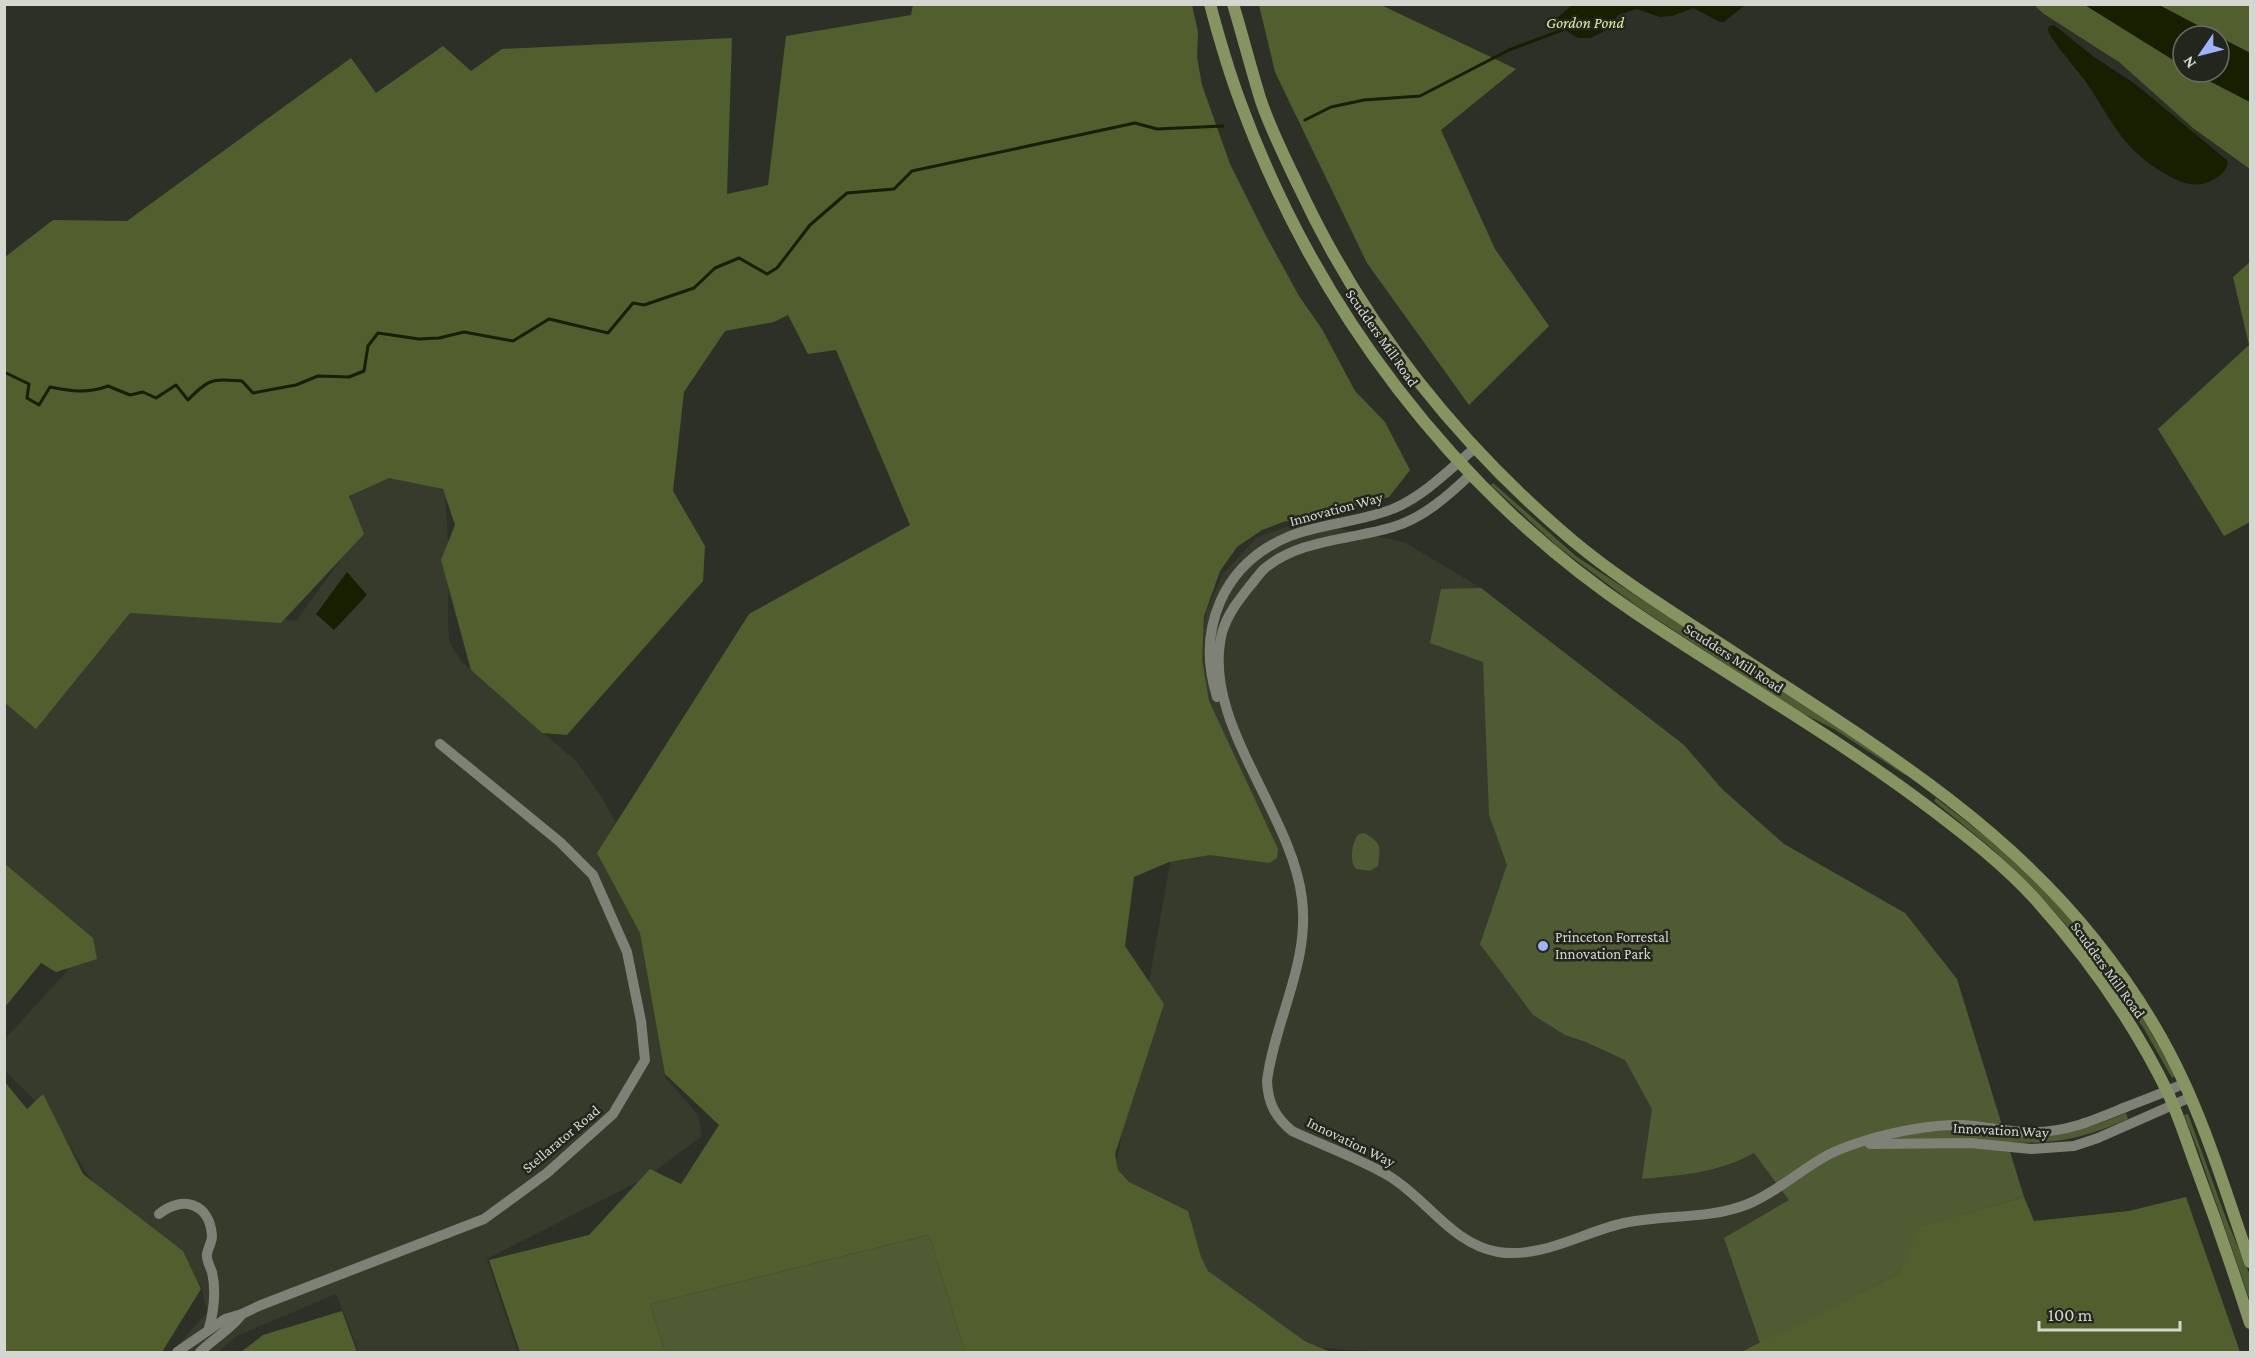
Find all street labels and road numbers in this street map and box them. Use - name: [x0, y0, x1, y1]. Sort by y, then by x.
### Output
- street label: Scudders Mill Road: [1342, 286, 1422, 390]
- street label: Innovation Way: [1288, 489, 1385, 530]
- street label: Scudders Mill Road: [1681, 620, 1787, 696]
- street label: Scudders Mill Road: [2068, 919, 2148, 1021]
- street label: Stellarator Road: [519, 1102, 603, 1176]
- street label: Innovation Way: [1304, 1114, 1398, 1171]
- street label: Innovation Way: [1953, 1120, 2049, 1142]

